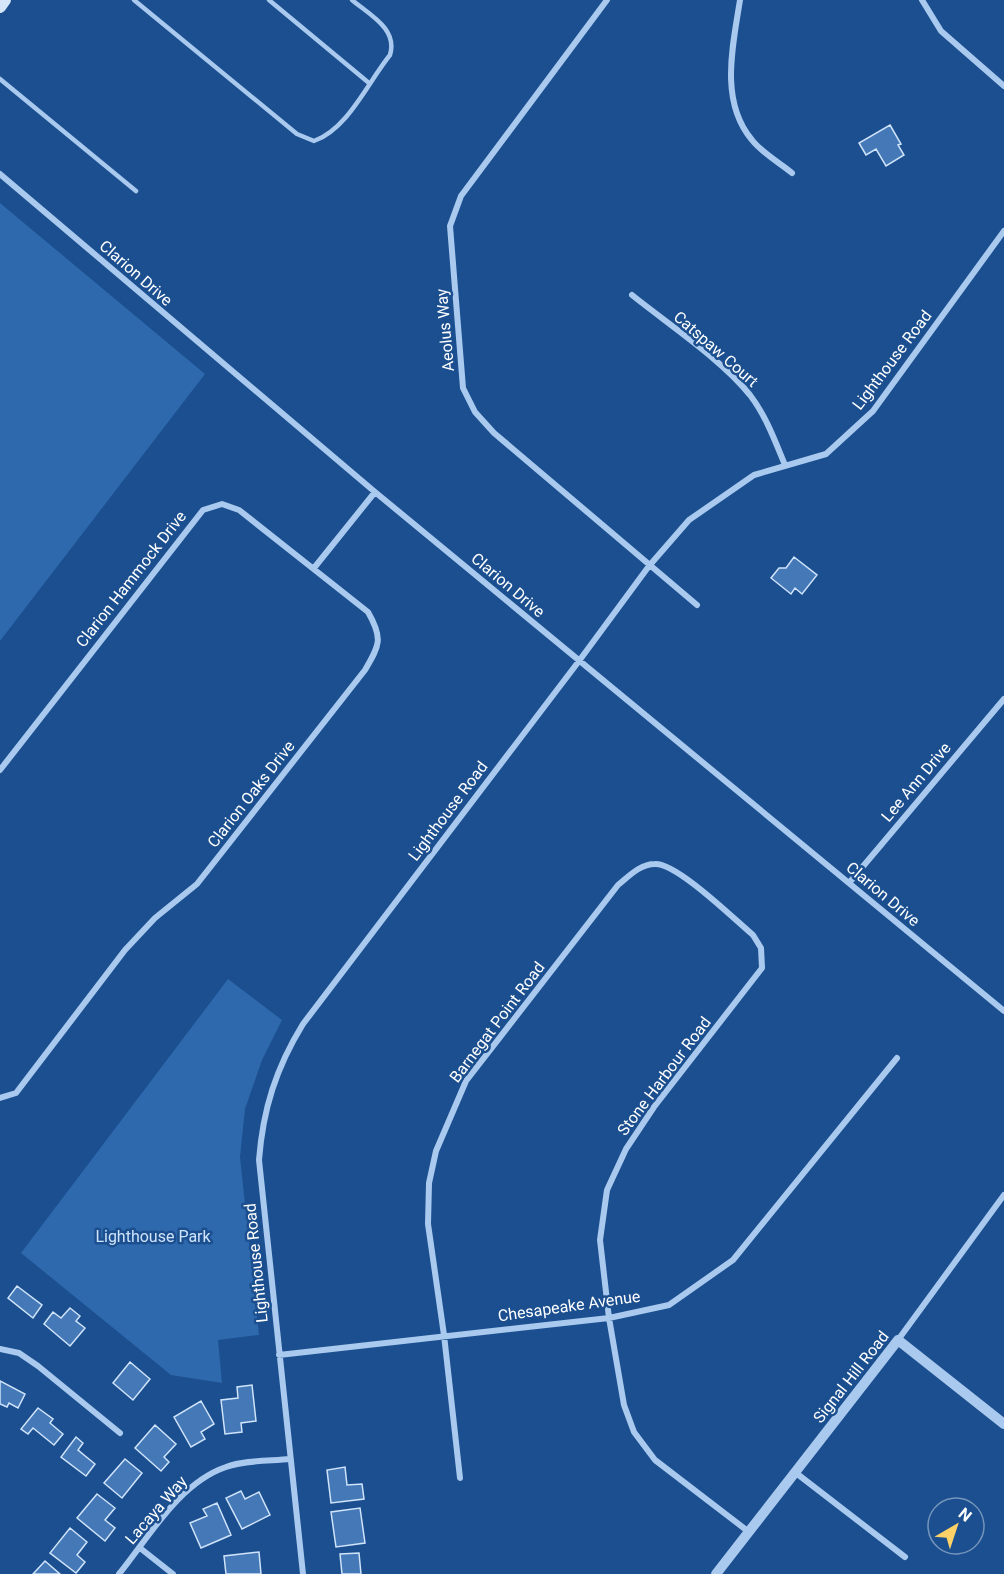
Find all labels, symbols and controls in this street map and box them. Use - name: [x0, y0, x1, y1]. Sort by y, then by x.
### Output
- street label: Clarion Drive: [96, 236, 176, 310]
- street label: Aeolus Way: [432, 287, 458, 372]
- street label: Lighthouse Road: [848, 306, 936, 414]
- street label: Catspaw Court: [670, 307, 762, 391]
- street label: Clarion Hammock Drive: [72, 507, 190, 651]
- street label: Clarion Drive: [467, 549, 549, 621]
- street label: Clarion Oaks Drive: [203, 737, 299, 851]
- street label: Lee Ann Drive: [877, 739, 955, 825]
- street label: Lighthouse Road: [404, 757, 492, 865]
- street label: Clarion Drive: [842, 858, 924, 930]
- street label: Barnegat Point Road: [445, 958, 549, 1086]
- street label: Stone Harbour Road: [613, 1013, 715, 1139]
- street label: Lighthouse Road: [240, 1202, 272, 1324]
- park label: Lighthouse Park: [95, 1227, 212, 1246]
- street label: Chesapeake Avenue: [497, 1287, 641, 1325]
- street label: Signal Hill Road: [809, 1327, 893, 1427]
- street label: Lacaya Way: [121, 1472, 191, 1548]
- north arrow: [926, 1496, 986, 1556]
- text: N: [955, 1504, 975, 1526]

